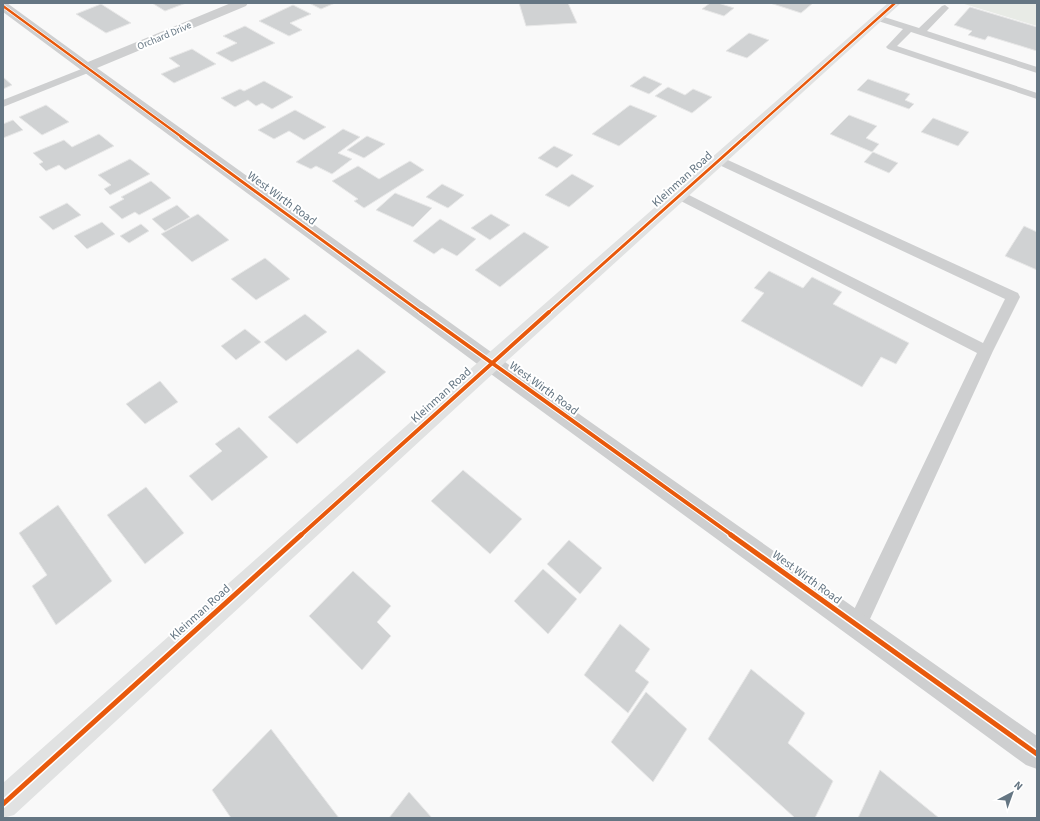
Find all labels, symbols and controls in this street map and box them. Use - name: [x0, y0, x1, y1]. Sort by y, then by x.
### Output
- street label: Orchard Drive: [135, 18, 194, 54]
- street label: Kleinman Road: [648, 148, 716, 211]
- street label: West Wirth Road: [244, 167, 320, 229]
- street label: West Wirth Road: [506, 357, 582, 419]
- street label: Kleinman Road: [407, 364, 475, 427]
- street label: West Wirth Road: [769, 546, 845, 608]
- street label: Kleinman Road: [166, 581, 234, 644]
- north arrow: [992, 773, 1032, 813]
- text: N: [1011, 778, 1026, 794]

